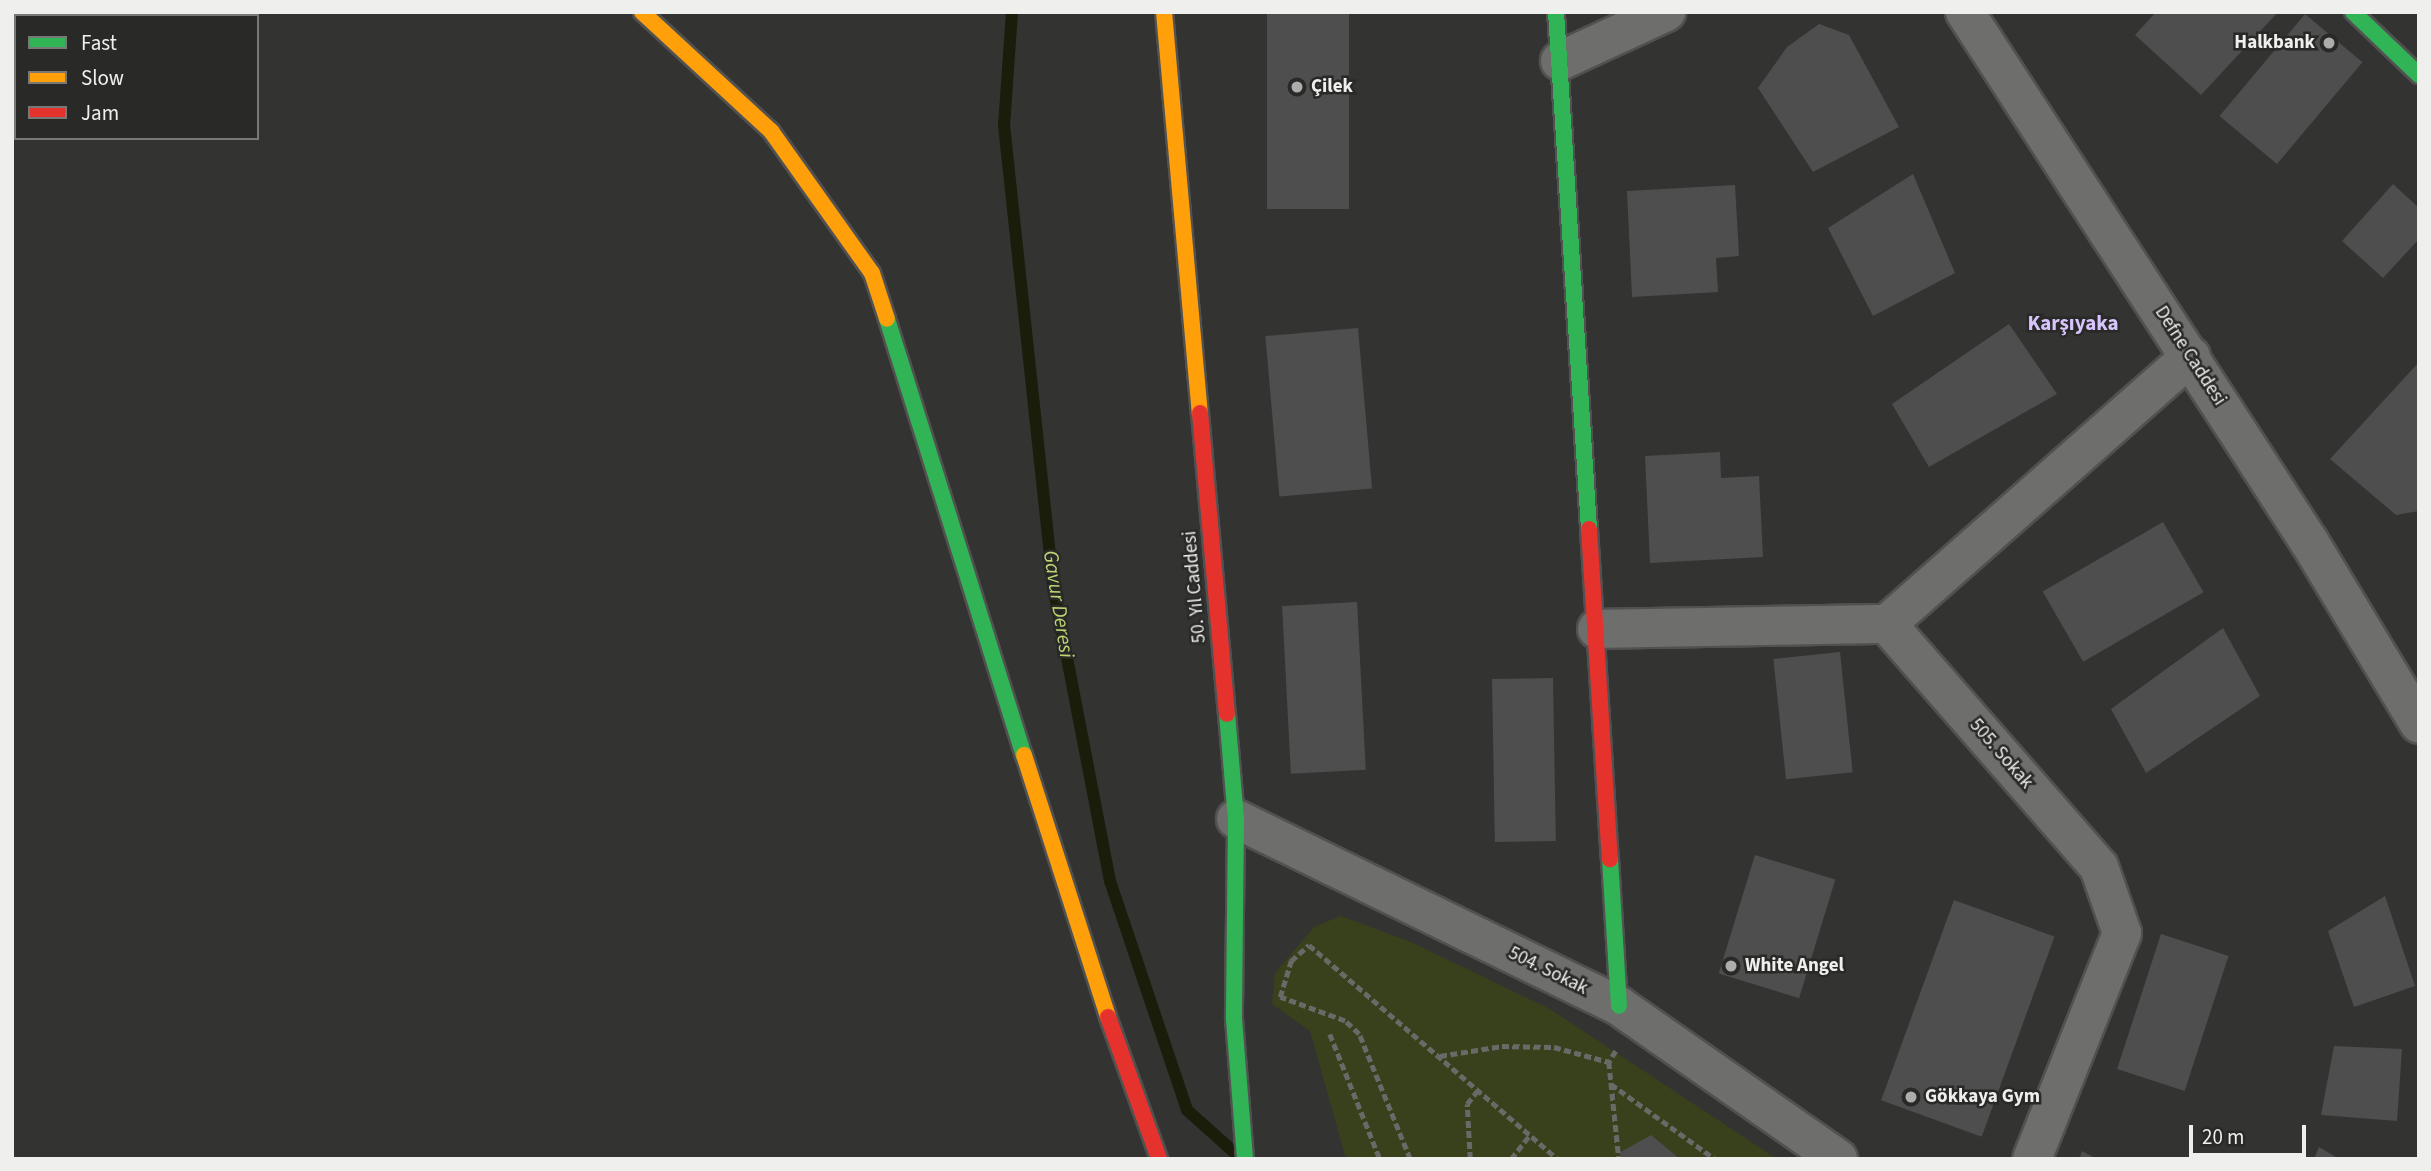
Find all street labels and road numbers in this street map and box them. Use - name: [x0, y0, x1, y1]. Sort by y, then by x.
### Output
- street label: Defne Caddesi: [2149, 302, 2231, 410]
- street label: 50. Yıl Caddesi: [1179, 530, 1211, 644]
- street label: 505. Sokak: [1964, 714, 2038, 794]
- street label: 504. Sokak: [1505, 942, 1591, 1000]

